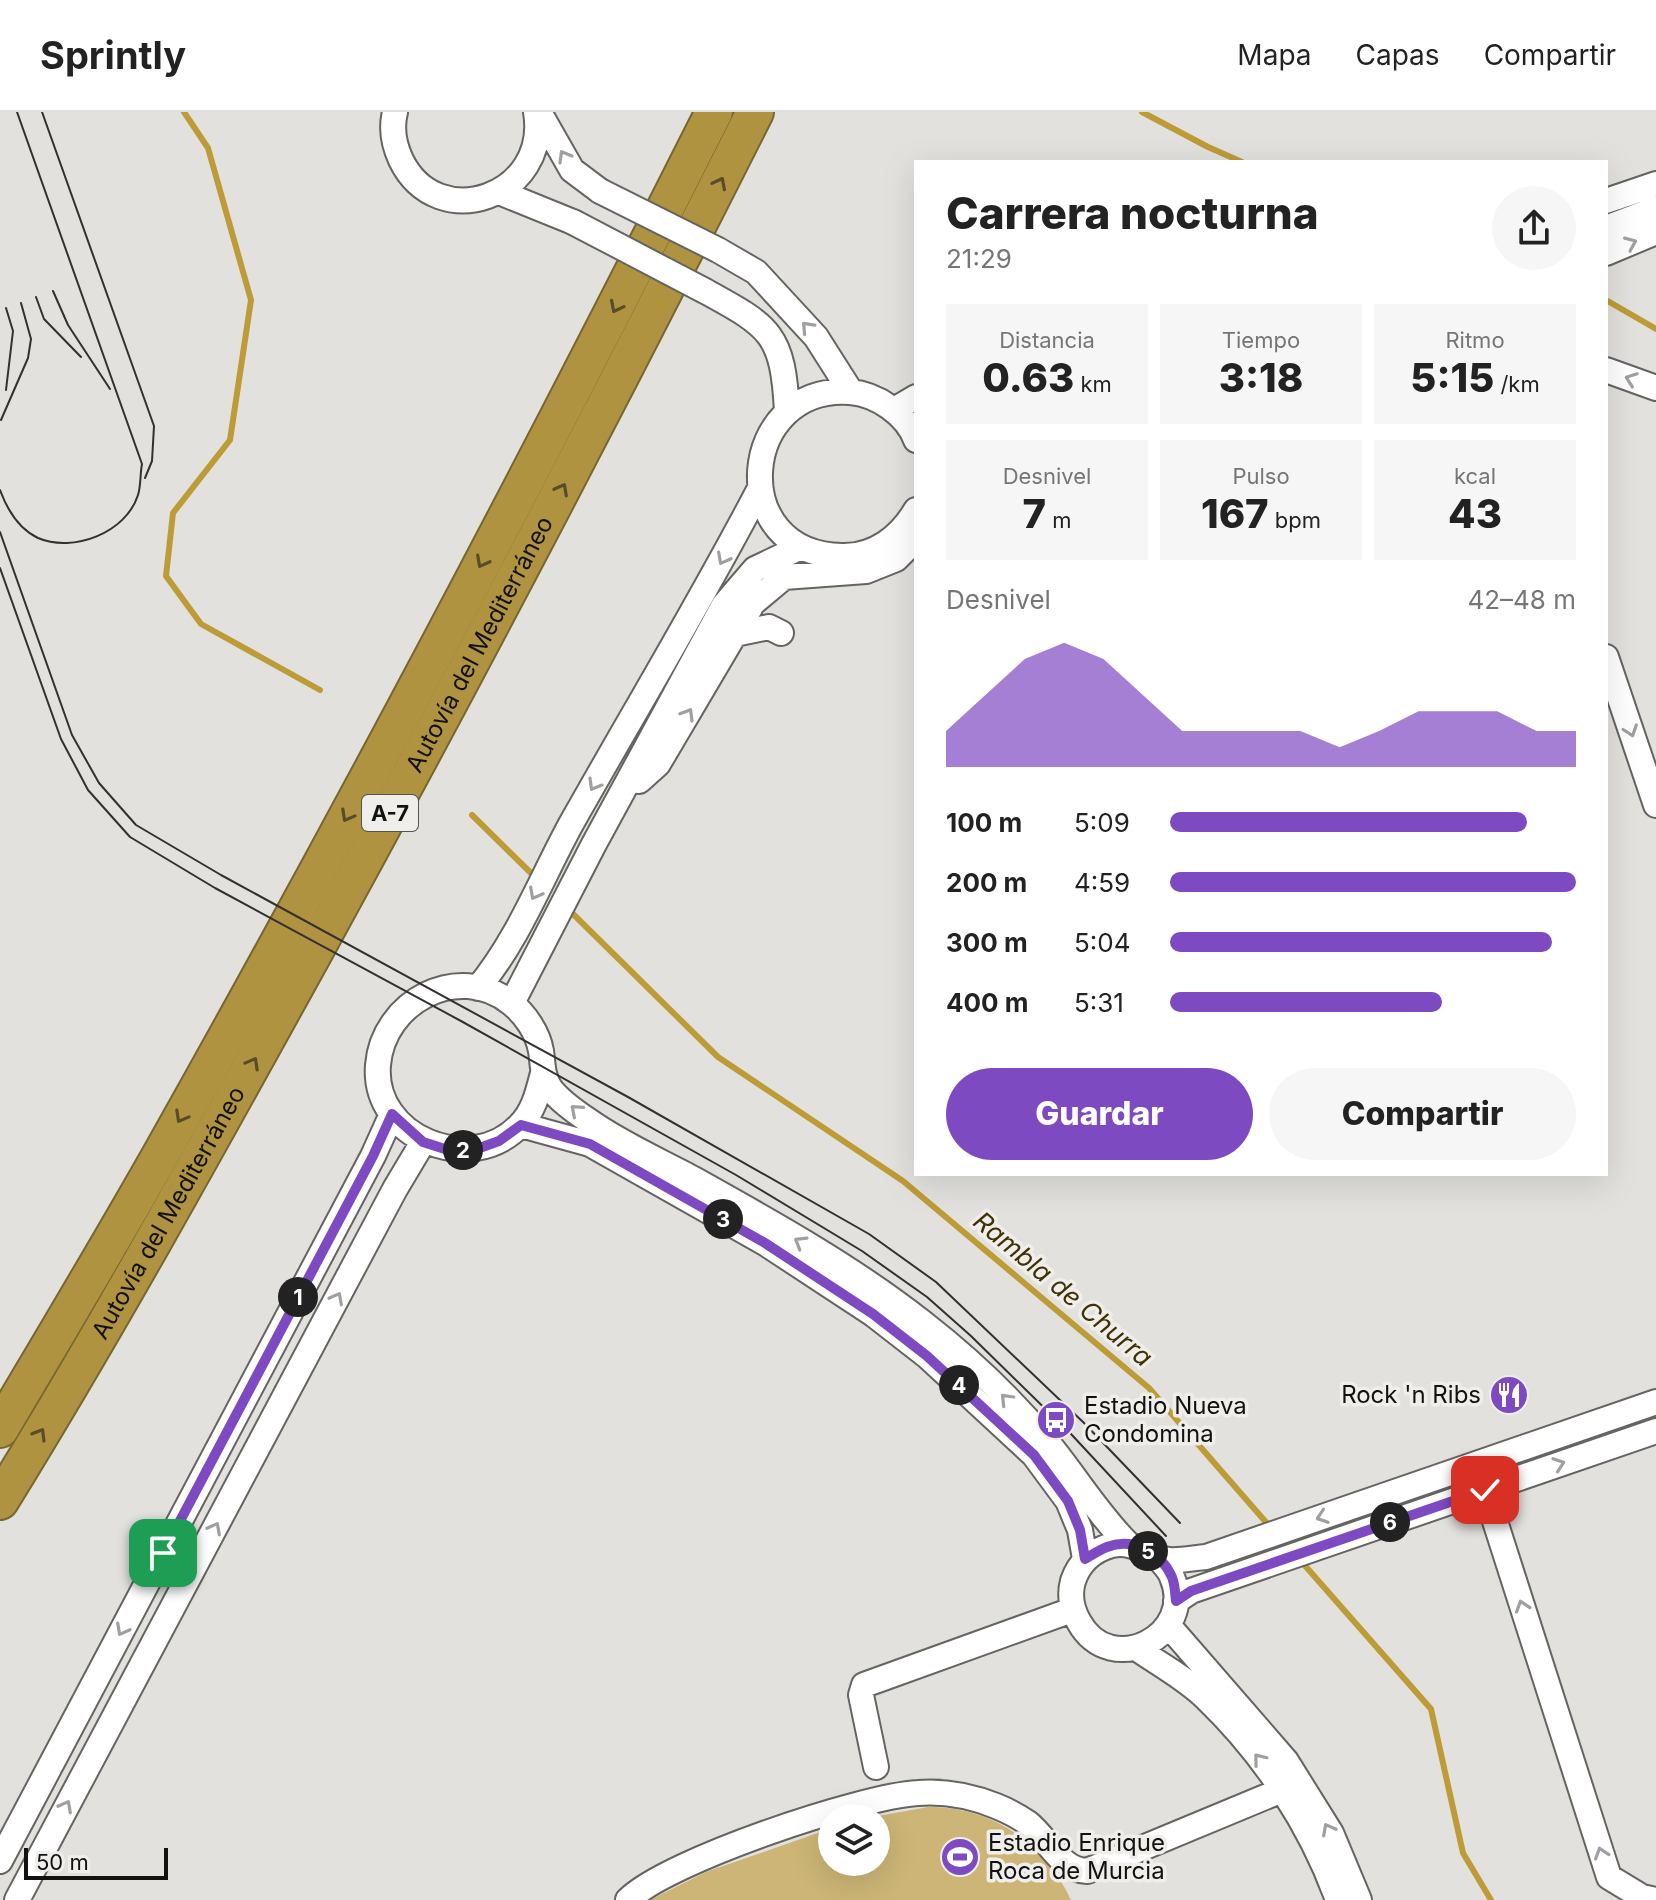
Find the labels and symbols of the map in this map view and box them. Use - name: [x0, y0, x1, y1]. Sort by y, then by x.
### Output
- one-way arrow: [558, 150, 574, 165]
- one-way arrow: [710, 176, 725, 191]
- one-way arrow: [1623, 236, 1637, 252]
- one-way arrow: [610, 298, 626, 313]
- one-way arrow: [803, 322, 817, 337]
- one-way arrow: [1625, 372, 1639, 389]
- one-way arrow: [553, 482, 568, 497]
- street label: Autovía del Mediterráneo: [400, 511, 559, 777]
- one-way arrow: [717, 550, 732, 565]
- one-way arrow: [477, 553, 492, 568]
- one-way arrow: [678, 708, 693, 723]
- one-way arrow: [1621, 723, 1637, 737]
- one-way arrow: [588, 776, 604, 791]
- road number: A-7: [362, 795, 418, 831]
- one-way arrow: [342, 808, 357, 823]
- one-way arrow: [530, 885, 545, 900]
- one-way arrow: [243, 1057, 259, 1072]
- street label: Autovía del Mediterráneo: [85, 1081, 251, 1344]
- one-way arrow: [570, 1105, 585, 1120]
- one-way arrow: [175, 1109, 191, 1123]
- pin: 2: [443, 1130, 483, 1170]
- pin: 3: [703, 1199, 743, 1239]
- water label: Rambla de Churra: [968, 1205, 1159, 1373]
- one-way arrow: [794, 1236, 809, 1251]
- pin: 1: [278, 1277, 318, 1317]
- one-way arrow: [327, 1292, 343, 1307]
- pin: 4: [939, 1365, 979, 1405]
- restaurant icon: Rock 'n Ribs: [1488, 1374, 1530, 1416]
- place label: Rock 'n Ribs: [1341, 1380, 1481, 1409]
- place label: Estadio Nueva Condomina: [1084, 1391, 1247, 1448]
- one-way arrow: [1000, 1394, 1015, 1408]
- bus stop icon: Estadio Nueva Condomina: [1035, 1399, 1077, 1441]
- one-way arrow: [30, 1428, 46, 1443]
- pin: [1451, 1456, 1519, 1524]
- one-way arrow: [1551, 1458, 1565, 1474]
- pin: 6: [1370, 1502, 1410, 1542]
- one-way arrow: [1316, 1507, 1330, 1523]
- pin: [129, 1519, 197, 1587]
- one-way arrow: [205, 1522, 221, 1536]
- pin: 5: [1128, 1531, 1168, 1571]
- one-way arrow: [1515, 1599, 1531, 1613]
- one-way arrow: [117, 1622, 132, 1636]
- one-way arrow: [1255, 1754, 1269, 1769]
- one-way arrow: [57, 1800, 72, 1815]
- one-way arrow: [1322, 1822, 1337, 1837]
- place label: Estadio Enrique Roca de Murcia: [988, 1828, 1165, 1885]
- sports icon: Estadio Enrique Roca de Murcia: [939, 1836, 981, 1878]
- scale bar: [24, 1844, 168, 1880]
- one-way arrow: [1594, 1847, 1610, 1861]

